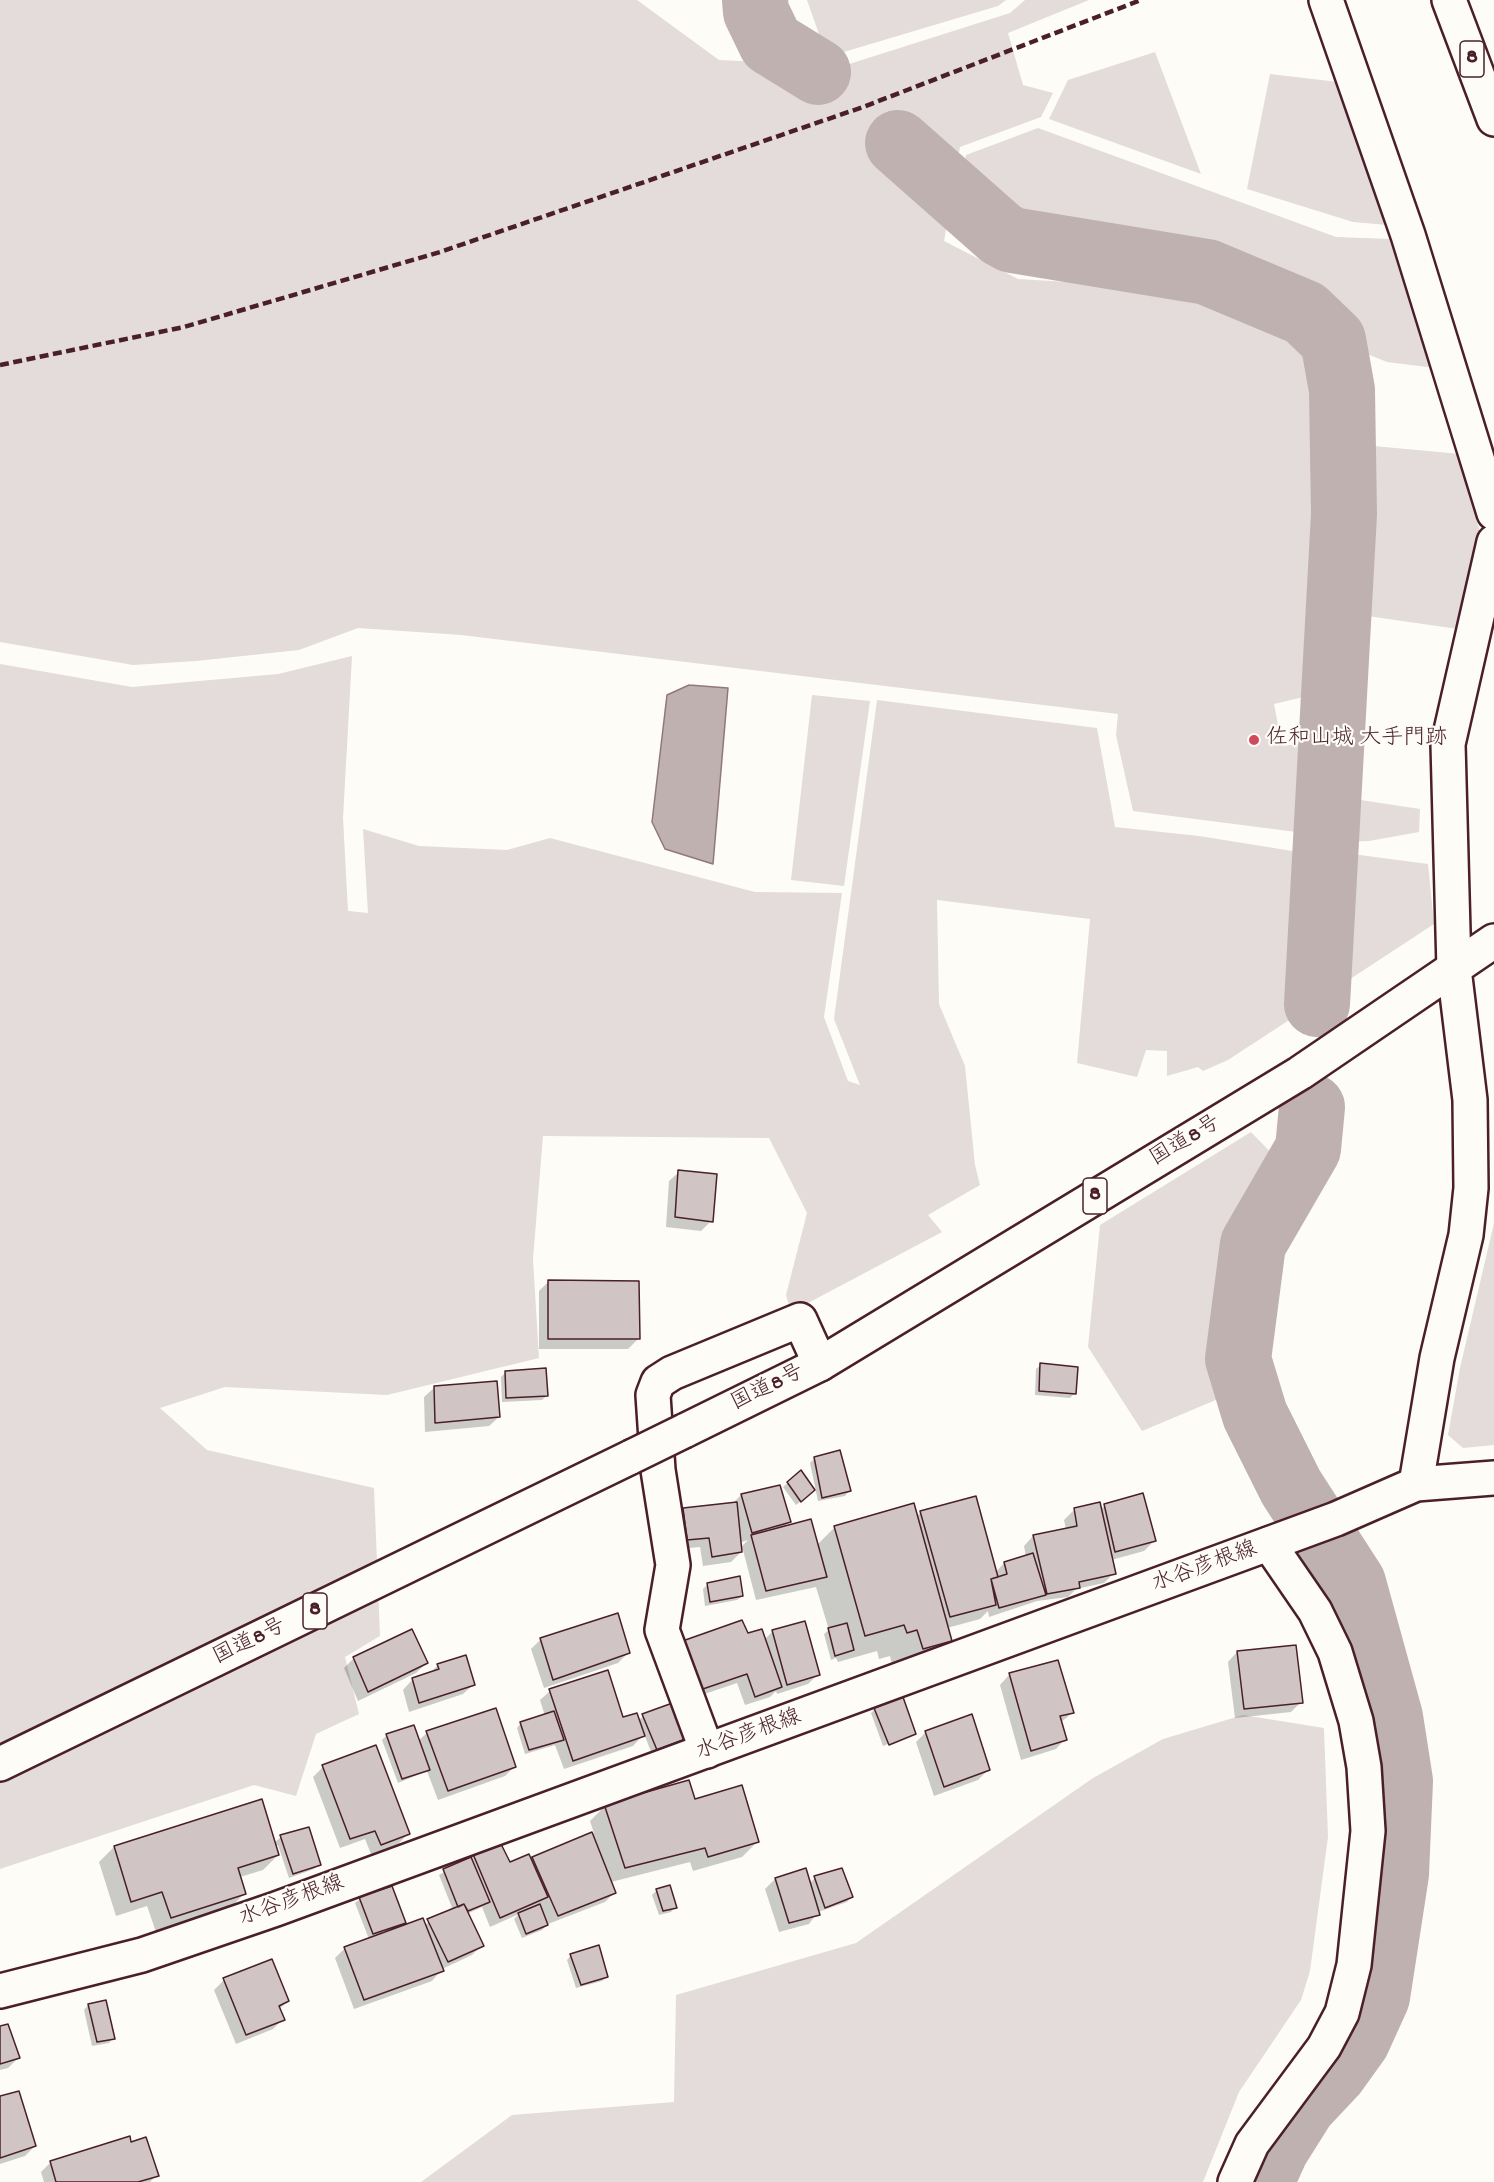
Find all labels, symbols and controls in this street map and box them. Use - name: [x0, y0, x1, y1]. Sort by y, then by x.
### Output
- road number: 8: [1460, 41, 1484, 77]
- place label: 佐和山城 大手門跡: [1266, 727, 1447, 753]
- marker: 佐和山城 大手門跡: [1247, 733, 1261, 747]
- street label: 国道8号: [1146, 1111, 1226, 1173]
- road number: 8: [1083, 1178, 1107, 1214]
- street label: 国道8号: [727, 1360, 809, 1418]
- street label: 水谷彦根線: [1149, 1537, 1261, 1599]
- road number: 8: [303, 1593, 327, 1629]
- street label: 国道8号: [209, 1614, 291, 1672]
- street label: 水谷彦根線: [693, 1705, 805, 1767]
- street label: 水谷彦根線: [236, 1871, 348, 1933]

